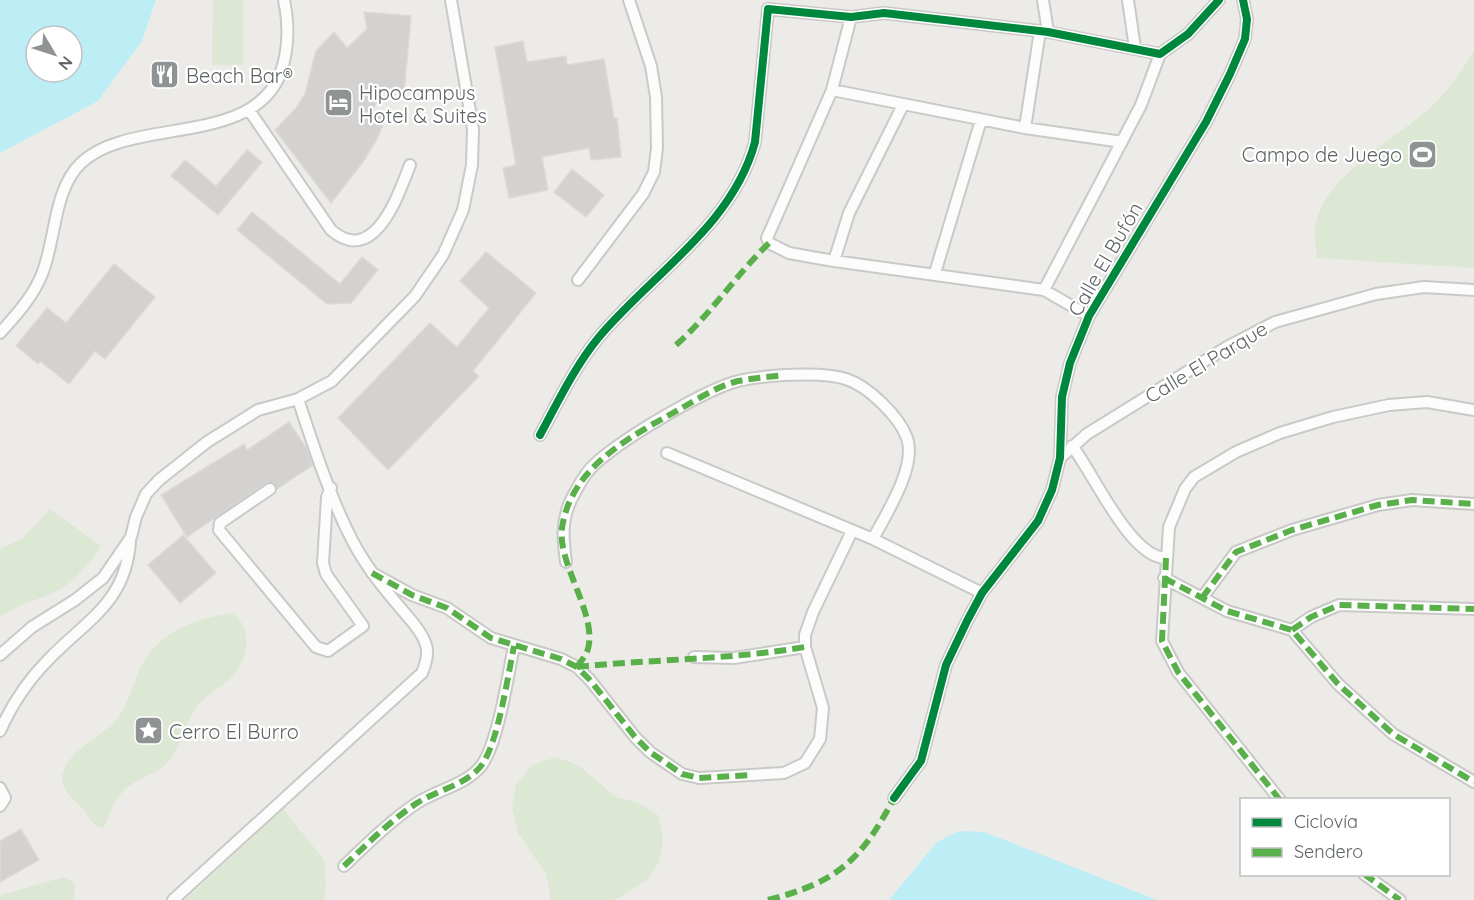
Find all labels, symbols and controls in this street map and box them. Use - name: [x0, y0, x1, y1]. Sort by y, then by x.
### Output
- north arrow: [24, 24, 84, 84]
- text: N: [54, 53, 77, 74]
- restaurant icon: Beach Bar®: [149, 59, 181, 91]
- place label: Beach Bar®: [186, 63, 293, 88]
- place label: Hipocampus Hotel & Suites: [359, 80, 487, 128]
- hotel icon: Hipocampus Hotel & Suites: [322, 87, 354, 119]
- sports icon: Campo de Juego: [1407, 138, 1439, 170]
- place label: Campo de Juego: [1242, 142, 1402, 167]
- street label: Calle El Bufón: [1062, 197, 1148, 321]
- street label: Calle El Parque: [1140, 316, 1272, 408]
- place icon: Cerro El Burro: [132, 715, 164, 747]
- place label: Cerro El Burro: [169, 719, 299, 744]
- legend: [1240, 798, 1450, 876]
- text: Ciclovía: [1294, 810, 1358, 833]
- text: Sendero: [1294, 840, 1363, 863]

